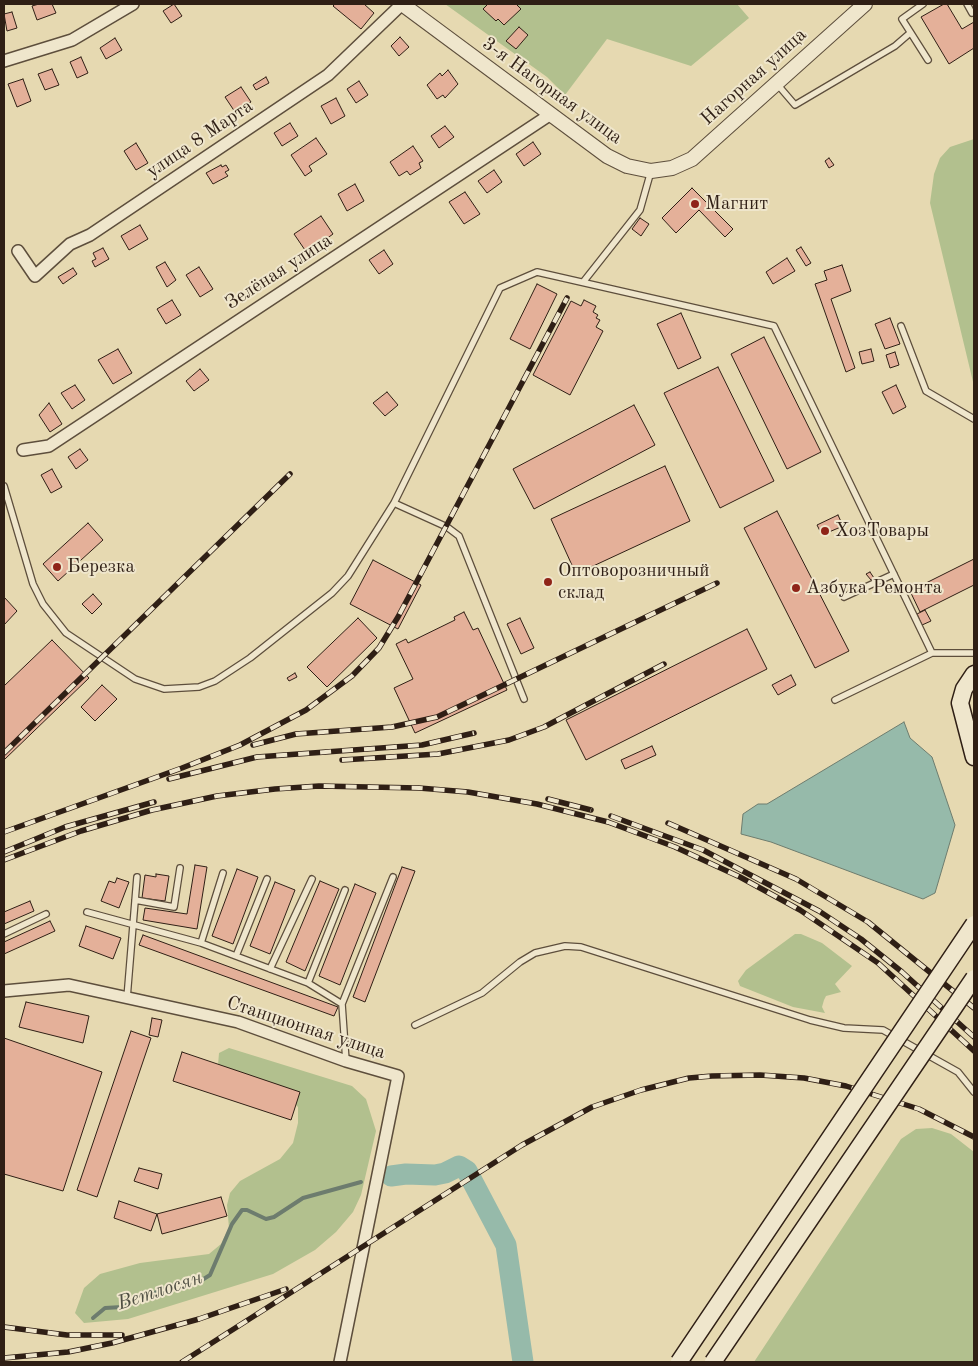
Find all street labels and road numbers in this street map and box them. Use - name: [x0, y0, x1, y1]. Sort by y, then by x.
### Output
- street label: Нагорная улица: [696, 24, 812, 130]
- street label: 3-я Нагорная улица: [477, 32, 627, 150]
- street label: улица 8 Марта: [142, 95, 258, 183]
- street label: Зелёная улица: [221, 229, 337, 315]
- street label: Станционная улица: [224, 992, 388, 1064]

